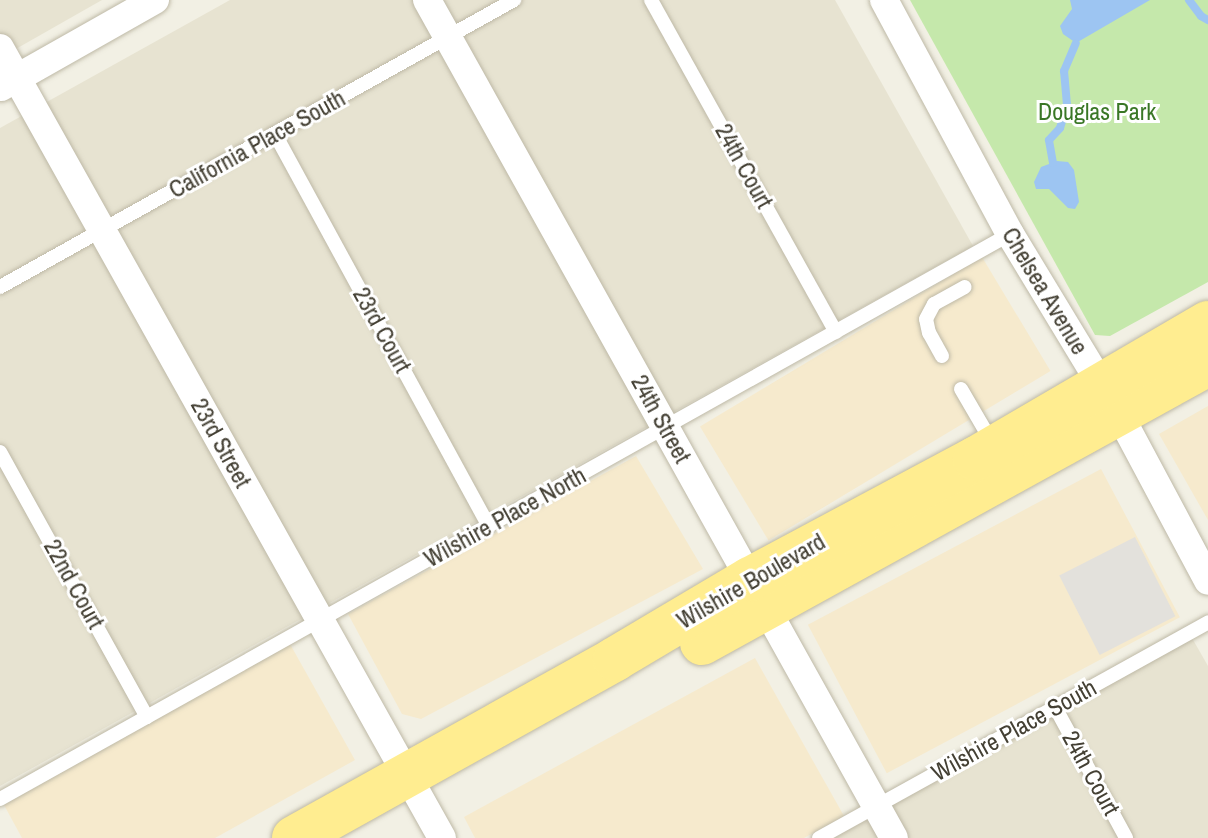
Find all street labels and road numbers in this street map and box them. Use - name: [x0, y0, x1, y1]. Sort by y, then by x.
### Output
- street label: California Place South: [164, 84, 350, 204]
- street label: 24th Court: [709, 119, 779, 213]
- street label: Chelsea Avenue: [996, 222, 1094, 360]
- street label: 23rd Court: [347, 282, 417, 378]
- street label: 24th Street: [625, 370, 697, 468]
- street label: 23rd Street: [185, 393, 257, 493]
- street label: Wilshire Place North: [419, 461, 591, 573]
- street label: Wilshire Boulevard: [672, 527, 830, 635]
- street label: 22nd Court: [38, 534, 110, 634]
- street label: Wilshire Place South: [927, 673, 1101, 787]
- street label: 24th Court: [1056, 726, 1126, 820]

